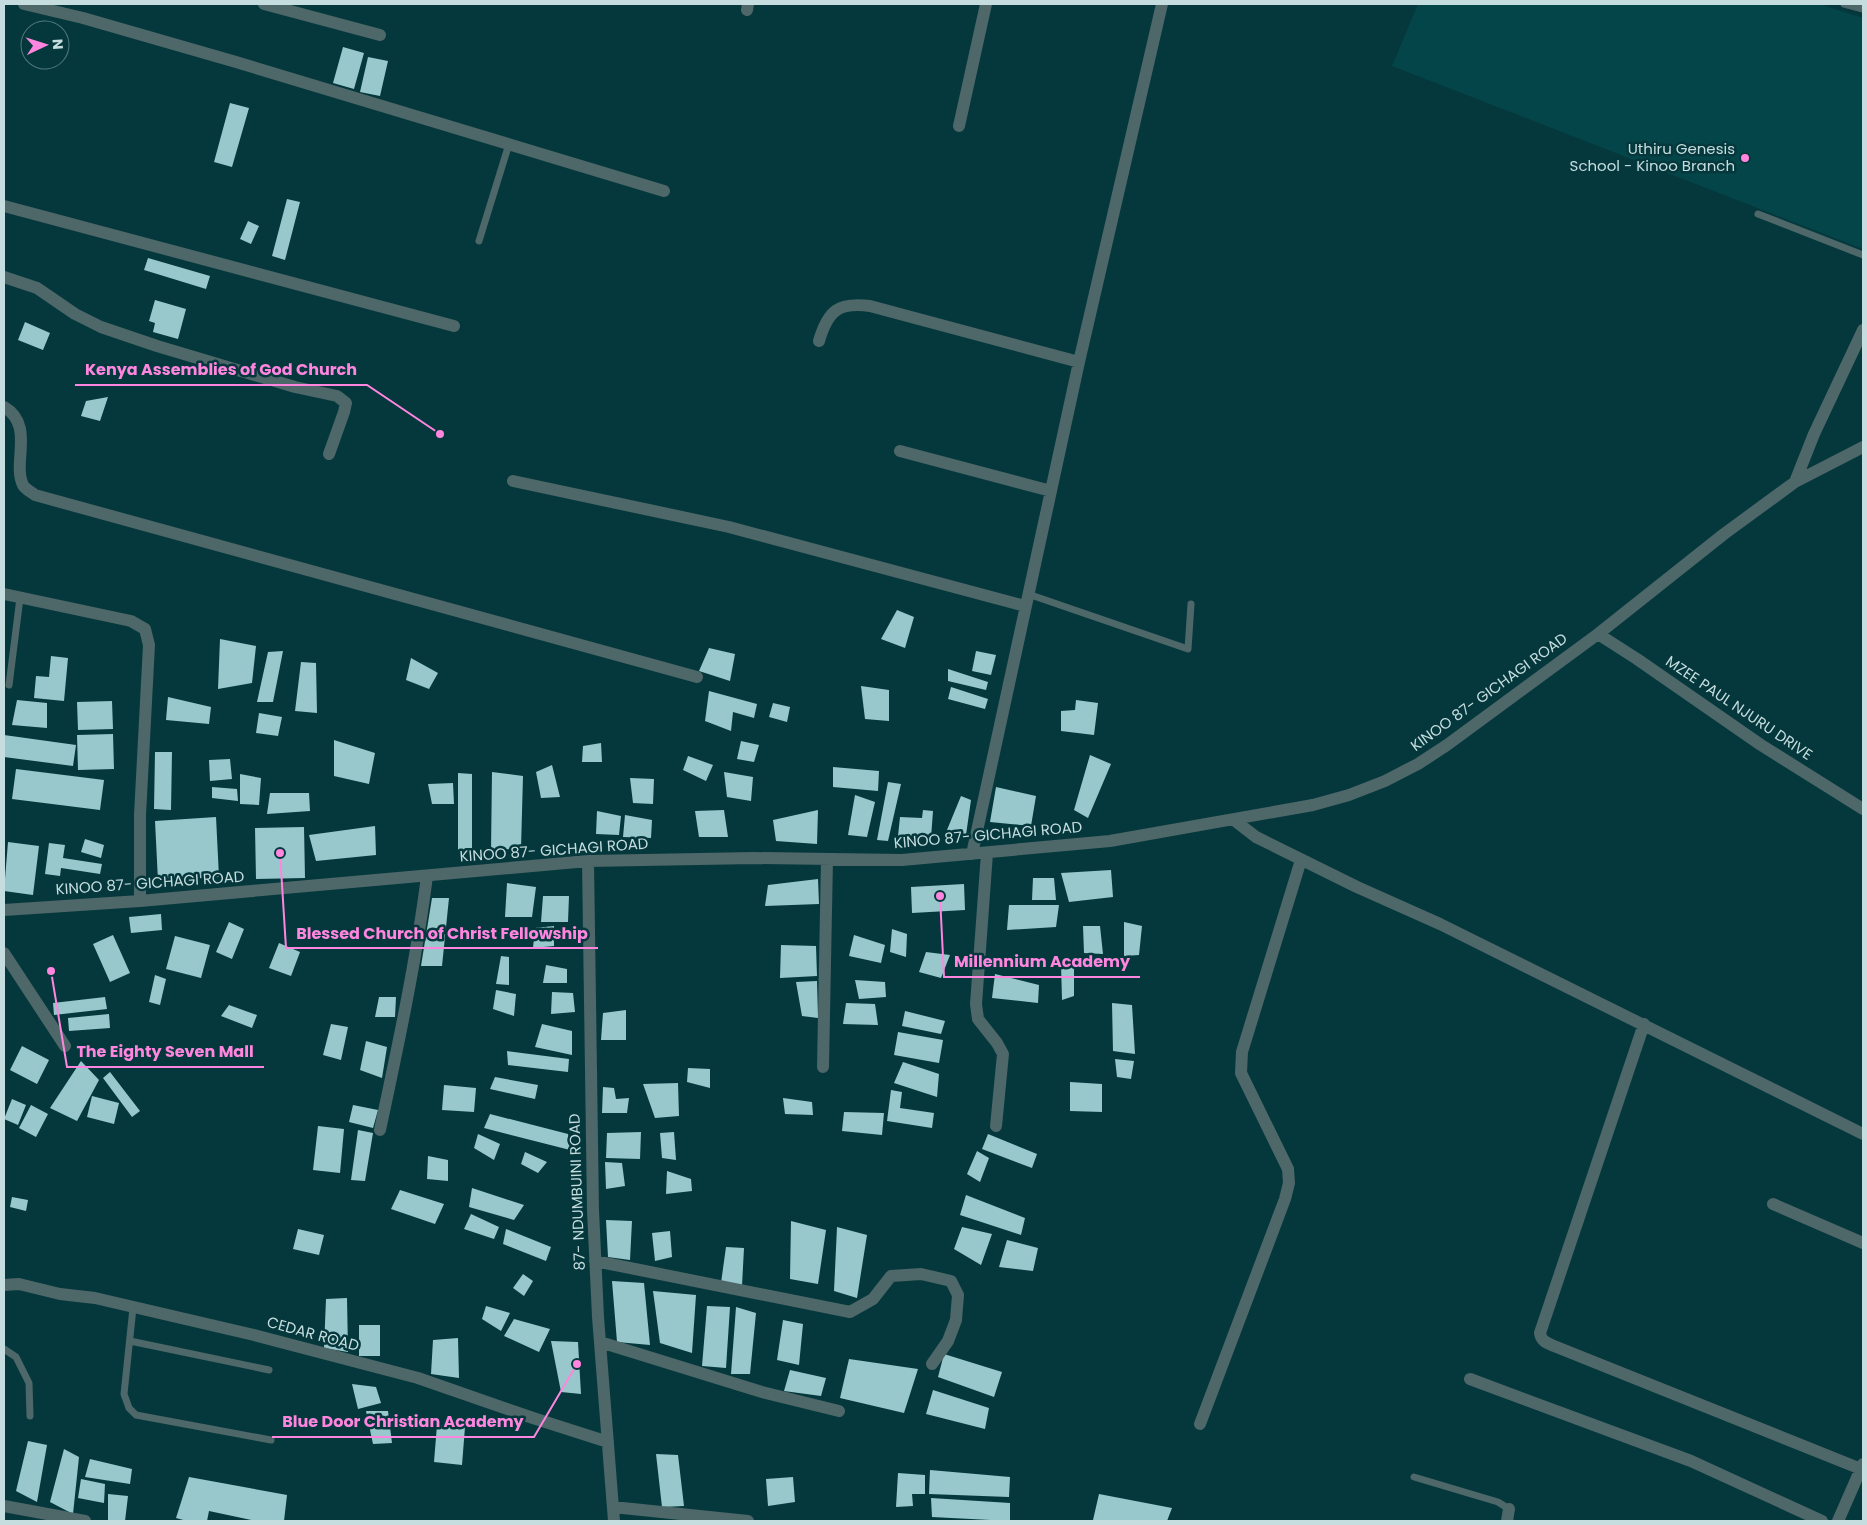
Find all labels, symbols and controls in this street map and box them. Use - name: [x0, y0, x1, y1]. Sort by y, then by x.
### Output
- north arrow: [20, 20, 70, 70]
- text: N: [48, 38, 68, 50]
- place label: Uthiru Genesis School - Kinoo Branch: [1570, 138, 1735, 176]
- marker: Uthiru Genesis School - Kinoo Branch: [1739, 152, 1751, 164]
- callout: Kenya Assemblies of God Church: [75, 354, 367, 385]
- text: Kenya Assemblies of God Church: [85, 358, 357, 381]
- street label: KINOO 87- GICHAGI ROAD: [1406, 628, 1571, 756]
- street label: MZEE PAUL NJURU DRIVE: [1662, 651, 1817, 765]
- street label: KINOO 87- GICHAGI ROAD: [893, 816, 1083, 853]
- street label: KINOO 87- GICHAGI ROAD: [459, 832, 649, 867]
- street label: KINOO 87- GICHAGI ROAD: [55, 865, 245, 900]
- callout: Blessed Church of Christ Fellowship: [286, 917, 598, 948]
- text: Blessed Church of Christ Fellowship: [296, 922, 588, 945]
- callout: Millennium Academy: [944, 946, 1140, 977]
- text: Millennium Academy: [954, 950, 1131, 973]
- callout: The Eighty Seven Mall: [67, 1036, 264, 1067]
- text: The Eighty Seven Mall: [76, 1040, 254, 1063]
- street label: 87- NDUMBUINI ROAD: [563, 1113, 590, 1271]
- street label: CEDAR ROAD: [265, 1311, 362, 1356]
- callout: Blue Door Christian Academy: [272, 1406, 534, 1437]
- text: Blue Door Christian Academy: [282, 1410, 525, 1433]

